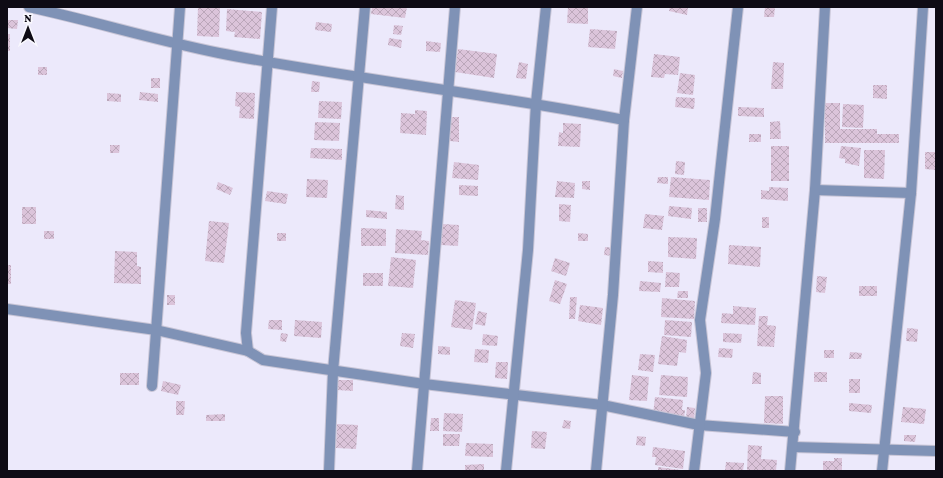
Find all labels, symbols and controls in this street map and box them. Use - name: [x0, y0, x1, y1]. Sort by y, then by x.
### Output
- north arrow: [8, 8, 48, 48]
- text: N: [24, 12, 32, 24]

